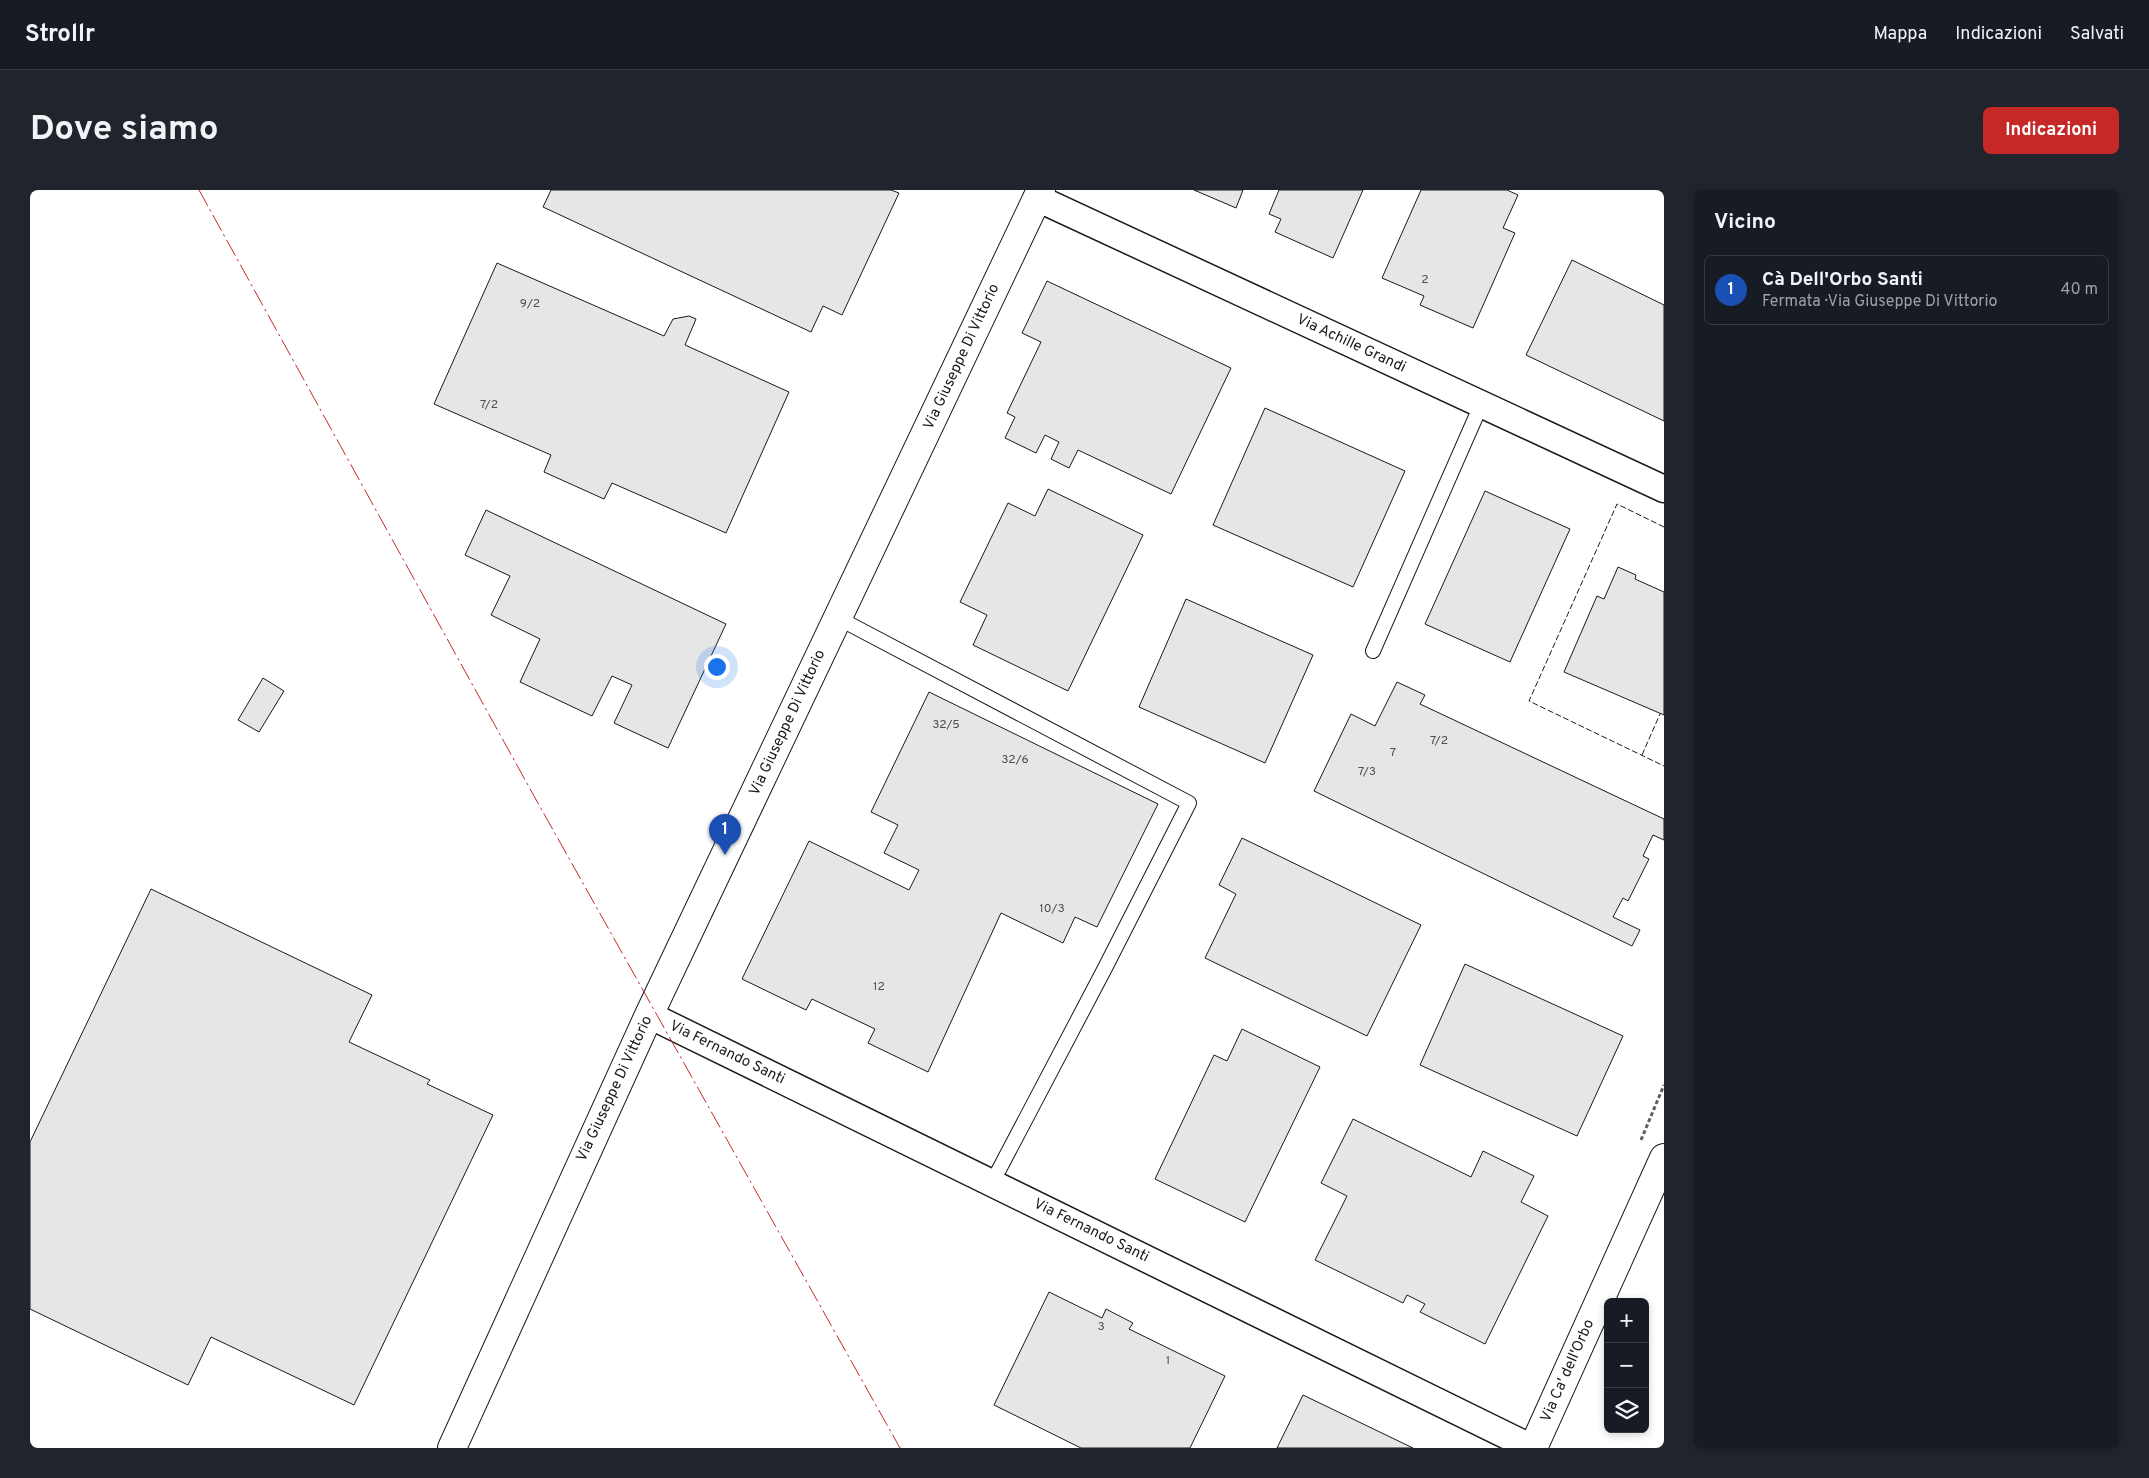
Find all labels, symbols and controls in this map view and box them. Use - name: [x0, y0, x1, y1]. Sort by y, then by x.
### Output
- text: Strollr: [25, 20, 95, 50]
- text: Mappa: [1874, 23, 1927, 46]
- text: Indicazioni: [1955, 23, 2042, 46]
- text: Salvati: [2070, 23, 2124, 46]
- button: Indicazioni: [1983, 107, 2119, 154]
- text: Dove siamo: [30, 108, 219, 152]
- text: Vicino: [1714, 209, 1776, 236]
- text: Cà Dell'Orbo Santi: [1762, 268, 1923, 292]
- house number: 2: [1421, 272, 1429, 288]
- text: 1: [1728, 280, 1734, 300]
- text: 40 m: [2060, 280, 2098, 300]
- street label: Via Giuseppe Di Vittorio: [920, 281, 1004, 433]
- text: Fermata · Via Giuseppe Di Vittorio: [1762, 292, 1997, 312]
- house number: 9/2: [520, 296, 540, 312]
- street label: Via Achille Grandi: [1293, 310, 1409, 378]
- house number: 7/2: [480, 397, 498, 413]
- street label: Via Giuseppe Di Vittorio: [746, 647, 830, 799]
- your location: [704, 654, 730, 680]
- house number: 32/5: [932, 717, 960, 733]
- house number: 7/2: [1430, 733, 1448, 749]
- house number: 7: [1390, 745, 1396, 761]
- house number: 32/6: [1001, 752, 1029, 768]
- house number: 7/3: [1358, 764, 1376, 780]
- pin: 1: [709, 814, 741, 855]
- house number: 10/3: [1039, 901, 1065, 917]
- house number: 12: [873, 979, 885, 995]
- street label: Via Giuseppe Di Vittorio: [573, 1013, 657, 1165]
- street label: Via Fernando Santi: [666, 1017, 788, 1089]
- street label: Via Fernando Santi: [1030, 1195, 1152, 1267]
- map controls: [1604, 1298, 1649, 1433]
- button: +: [1604, 1298, 1649, 1343]
- street label: Via Ca' dell'Orbo: [1537, 1317, 1599, 1425]
- house number: 3: [1097, 1319, 1105, 1335]
- button: −: [1604, 1343, 1649, 1388]
- house number: 1: [1166, 1353, 1170, 1369]
- button: layers: [1604, 1388, 1649, 1433]

